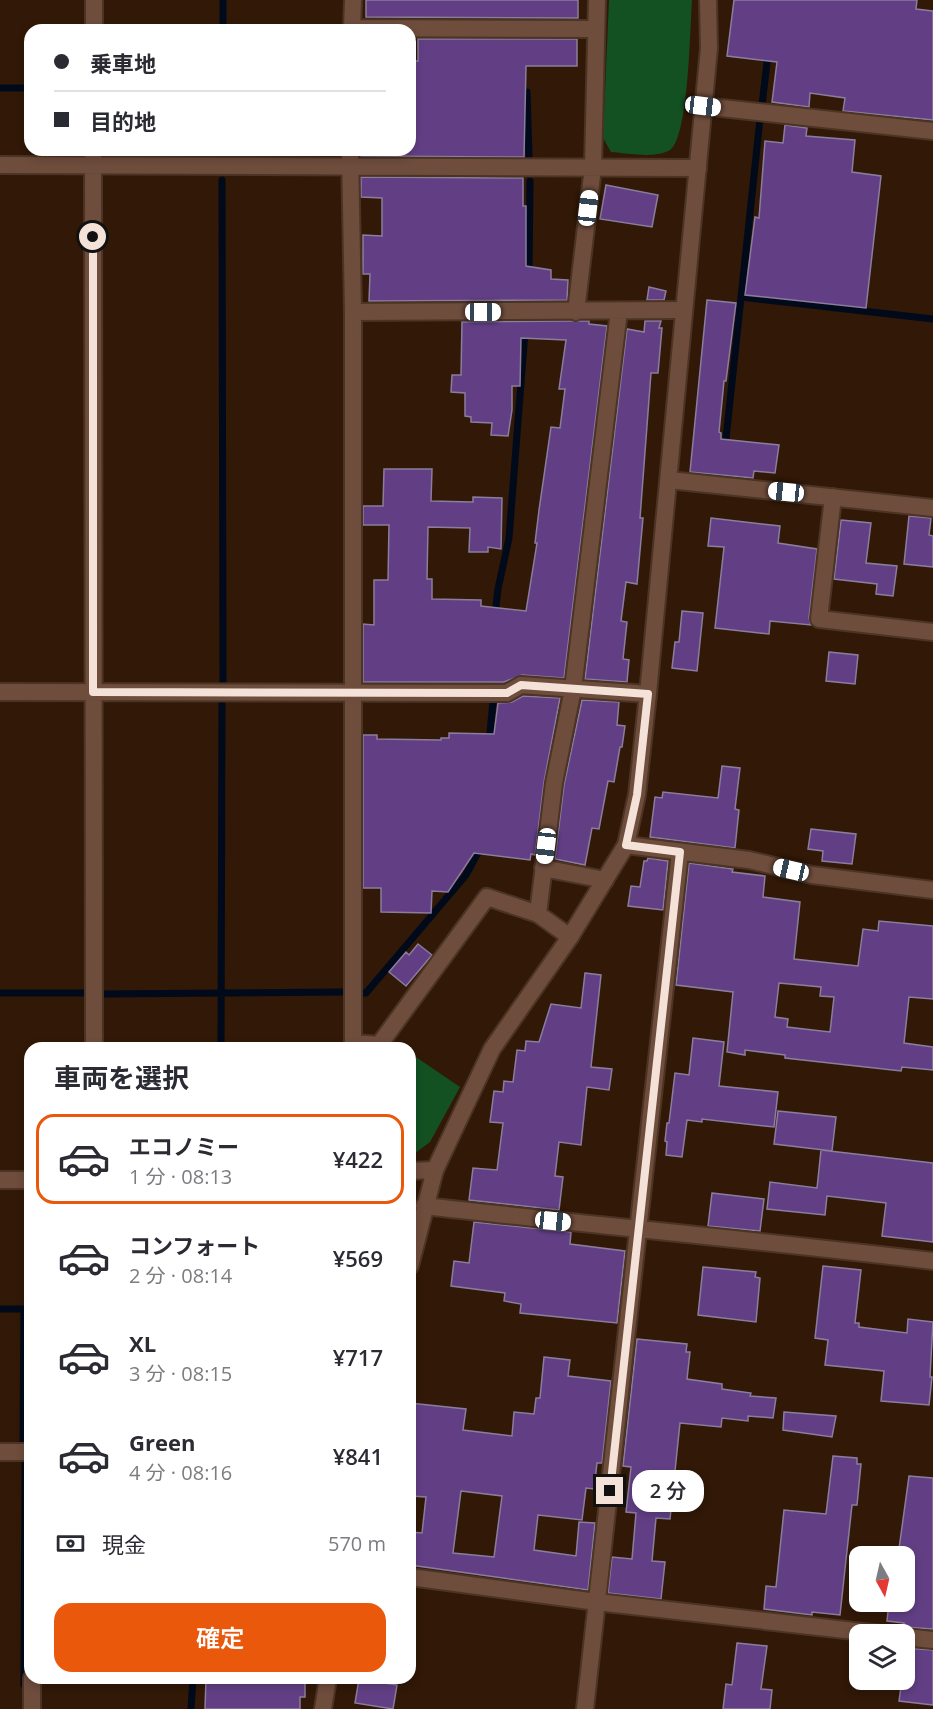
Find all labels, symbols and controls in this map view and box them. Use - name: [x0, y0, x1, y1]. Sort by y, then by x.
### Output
- text: 乗車地: [90, 48, 156, 78]
- car: [684, 95, 722, 117]
- text: 目的地: [90, 106, 156, 136]
- car: [577, 189, 599, 227]
- route start: [79, 223, 106, 250]
- car: [465, 303, 501, 321]
- car: [767, 481, 805, 503]
- car: [535, 827, 557, 865]
- car: [771, 857, 811, 883]
- text: 車両を選択: [54, 1059, 189, 1096]
- text: エコノミー: [129, 1131, 239, 1161]
- icon: car: [57, 1132, 111, 1186]
- text: ¥422: [333, 1144, 383, 1174]
- text: 1 分 · 08:13: [129, 1163, 232, 1190]
- car: [534, 1210, 572, 1232]
- text: コンフォート: [129, 1230, 260, 1260]
- icon: car: [57, 1231, 111, 1285]
- text: ¥569: [333, 1243, 383, 1273]
- text: 2 分 · 08:14: [129, 1262, 232, 1289]
- text: XL: [129, 1328, 156, 1358]
- icon: car: [57, 1330, 111, 1384]
- text: ¥717: [333, 1342, 383, 1372]
- text: 3 分 · 08:15: [129, 1360, 232, 1387]
- text: Green: [129, 1427, 195, 1457]
- icon: car: [57, 1429, 111, 1483]
- text: ¥841: [333, 1441, 383, 1471]
- text: 4 分 · 08:16: [129, 1459, 232, 1486]
- callout: 2 分: [631, 1470, 703, 1512]
- route end: [596, 1477, 623, 1504]
- text: 2 分: [650, 1477, 686, 1504]
- icon: cash: [54, 1527, 87, 1560]
- text: 現金: [102, 1529, 146, 1559]
- text: 570 m: [328, 1530, 386, 1557]
- north arrow: [849, 1546, 915, 1612]
- map controls: [849, 1546, 915, 1690]
- button: 確定: [54, 1603, 386, 1672]
- button: layers: [849, 1624, 915, 1690]

